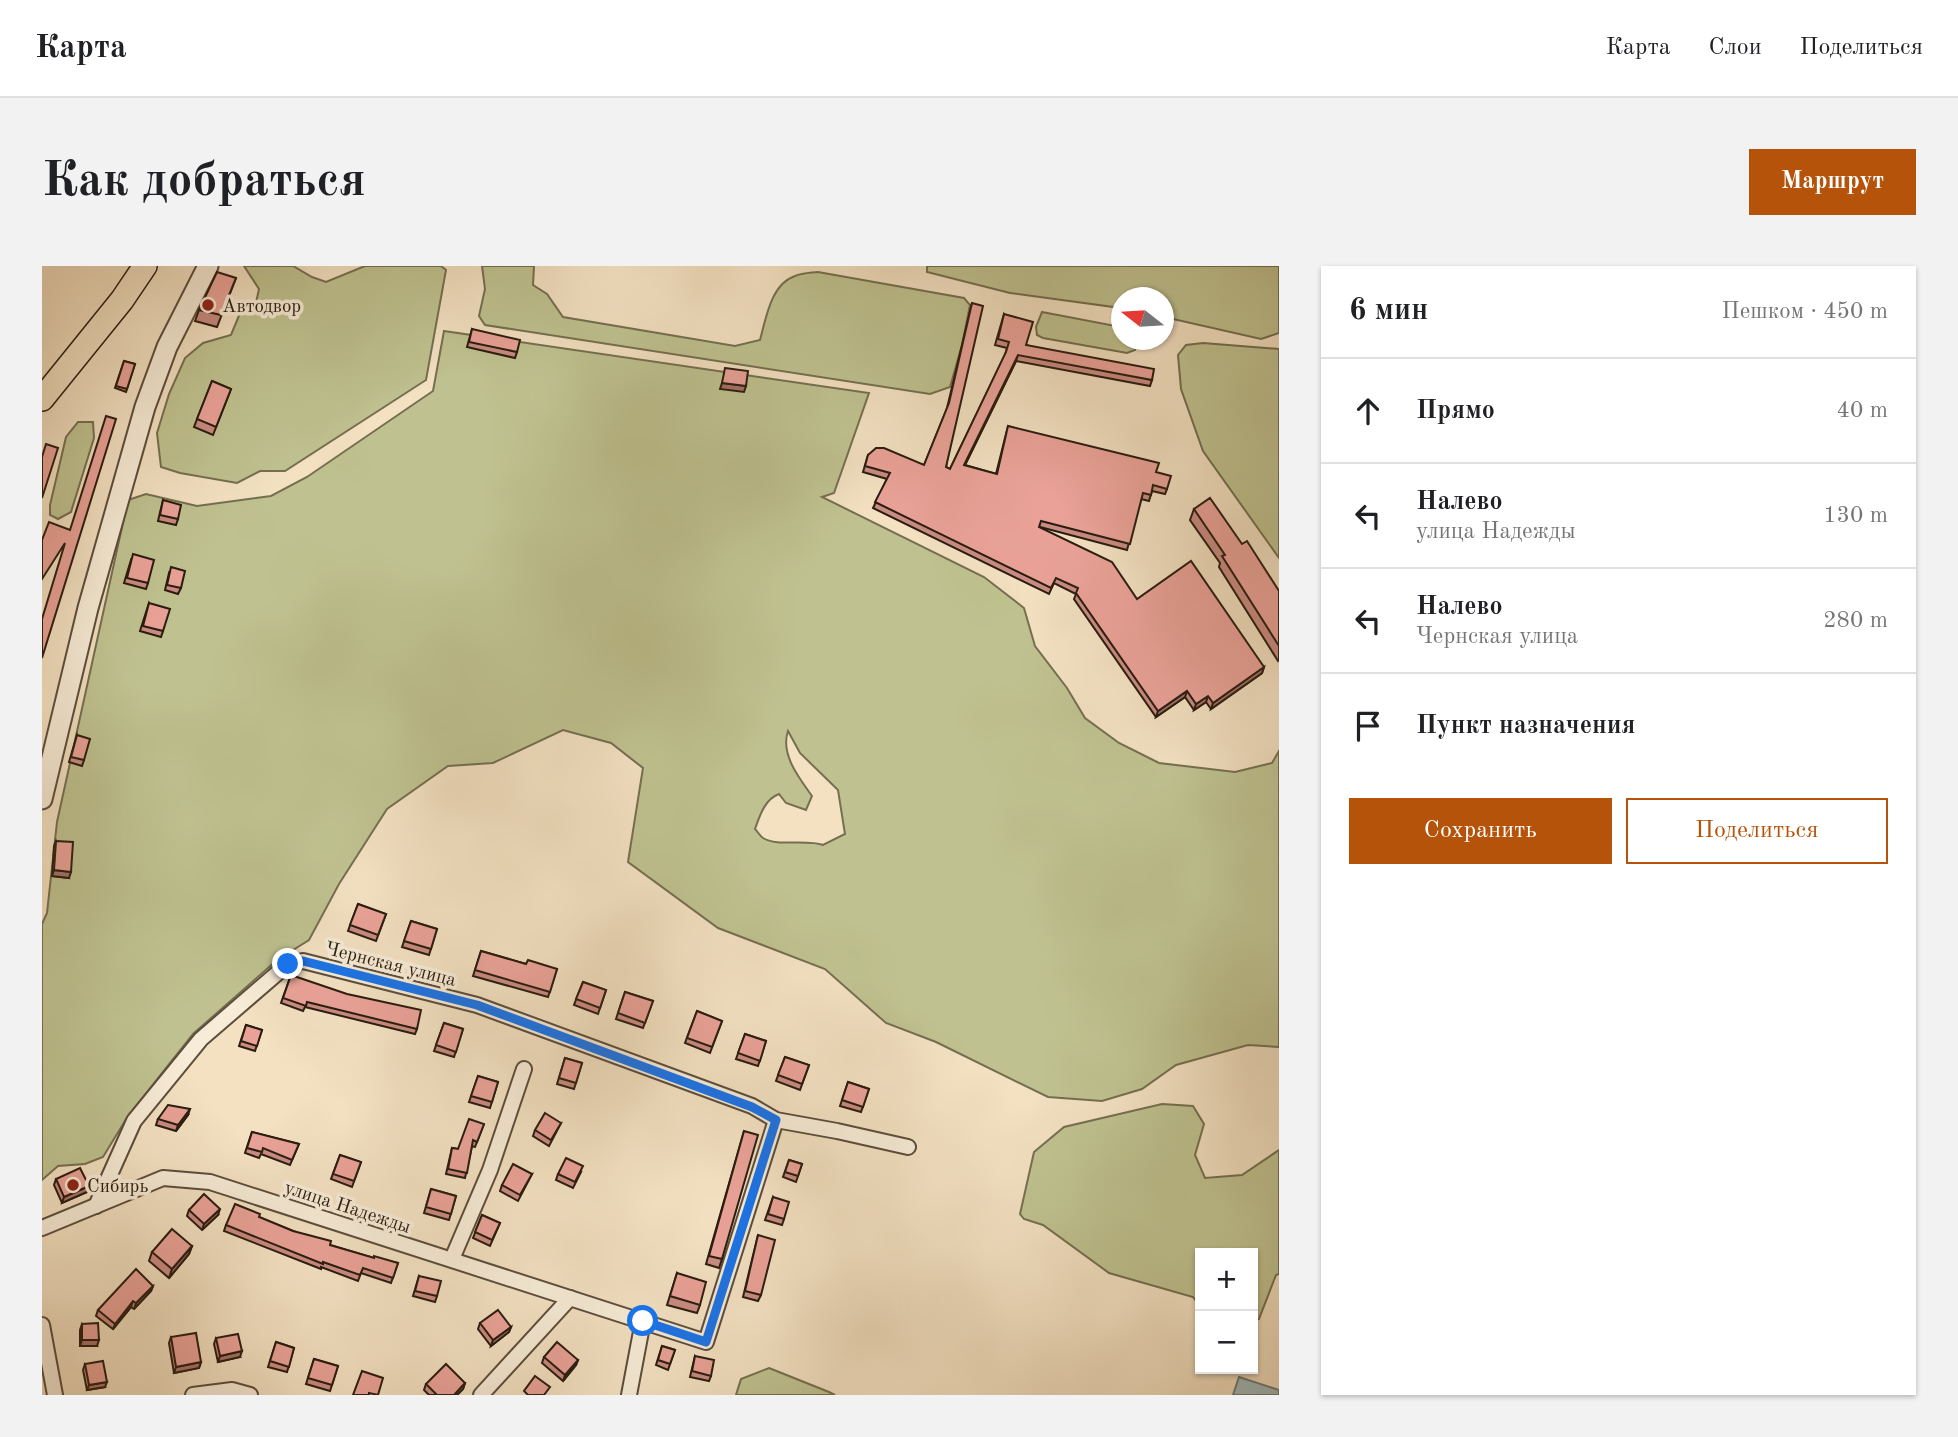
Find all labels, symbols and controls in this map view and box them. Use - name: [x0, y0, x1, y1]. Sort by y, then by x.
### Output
- text: Карта: [35, 32, 127, 65]
- text: Карта: [1606, 36, 1671, 60]
- text: Слои: [1709, 36, 1762, 60]
- text: Поделиться: [1800, 36, 1923, 60]
- button: Маршрут: [1749, 149, 1916, 215]
- text: Как добраться: [42, 158, 366, 207]
- north arrow: [1111, 287, 1174, 350]
- text: 6 мин: [1349, 296, 1428, 326]
- marker: Автодвор: [200, 297, 216, 313]
- place label: Автодвор: [222, 298, 301, 317]
- text: Пешком · 450 m: [1722, 300, 1888, 323]
- icon: ahead: [1349, 392, 1387, 430]
- text: Прямо: [1416, 398, 1495, 424]
- text: 40 m: [1837, 399, 1888, 422]
- text: Налево: [1416, 489, 1503, 515]
- icon: left: [1349, 497, 1387, 535]
- text: 130 m: [1823, 504, 1888, 527]
- text: улица Надежды: [1416, 520, 1576, 543]
- text: Налево: [1416, 594, 1503, 620]
- icon: left: [1349, 602, 1387, 640]
- text: 280 m: [1823, 609, 1888, 632]
- text: Чернская улица: [1416, 625, 1578, 648]
- icon: arrive: [1349, 707, 1387, 745]
- text: Пункт назначения: [1416, 713, 1635, 739]
- button: Сохранить: [1349, 798, 1612, 864]
- button: Поделиться: [1626, 798, 1888, 864]
- street label: Чернская улица: [323, 940, 458, 991]
- route end: [272, 948, 303, 979]
- marker: Сибирь: [65, 1177, 81, 1193]
- place label: Сибирь: [87, 1178, 148, 1197]
- street label: улица Надежды: [282, 1179, 413, 1238]
- map controls: [1195, 1248, 1258, 1374]
- button: +: [1195, 1248, 1258, 1311]
- route start: [627, 1305, 658, 1336]
- button: −: [1195, 1311, 1258, 1374]

